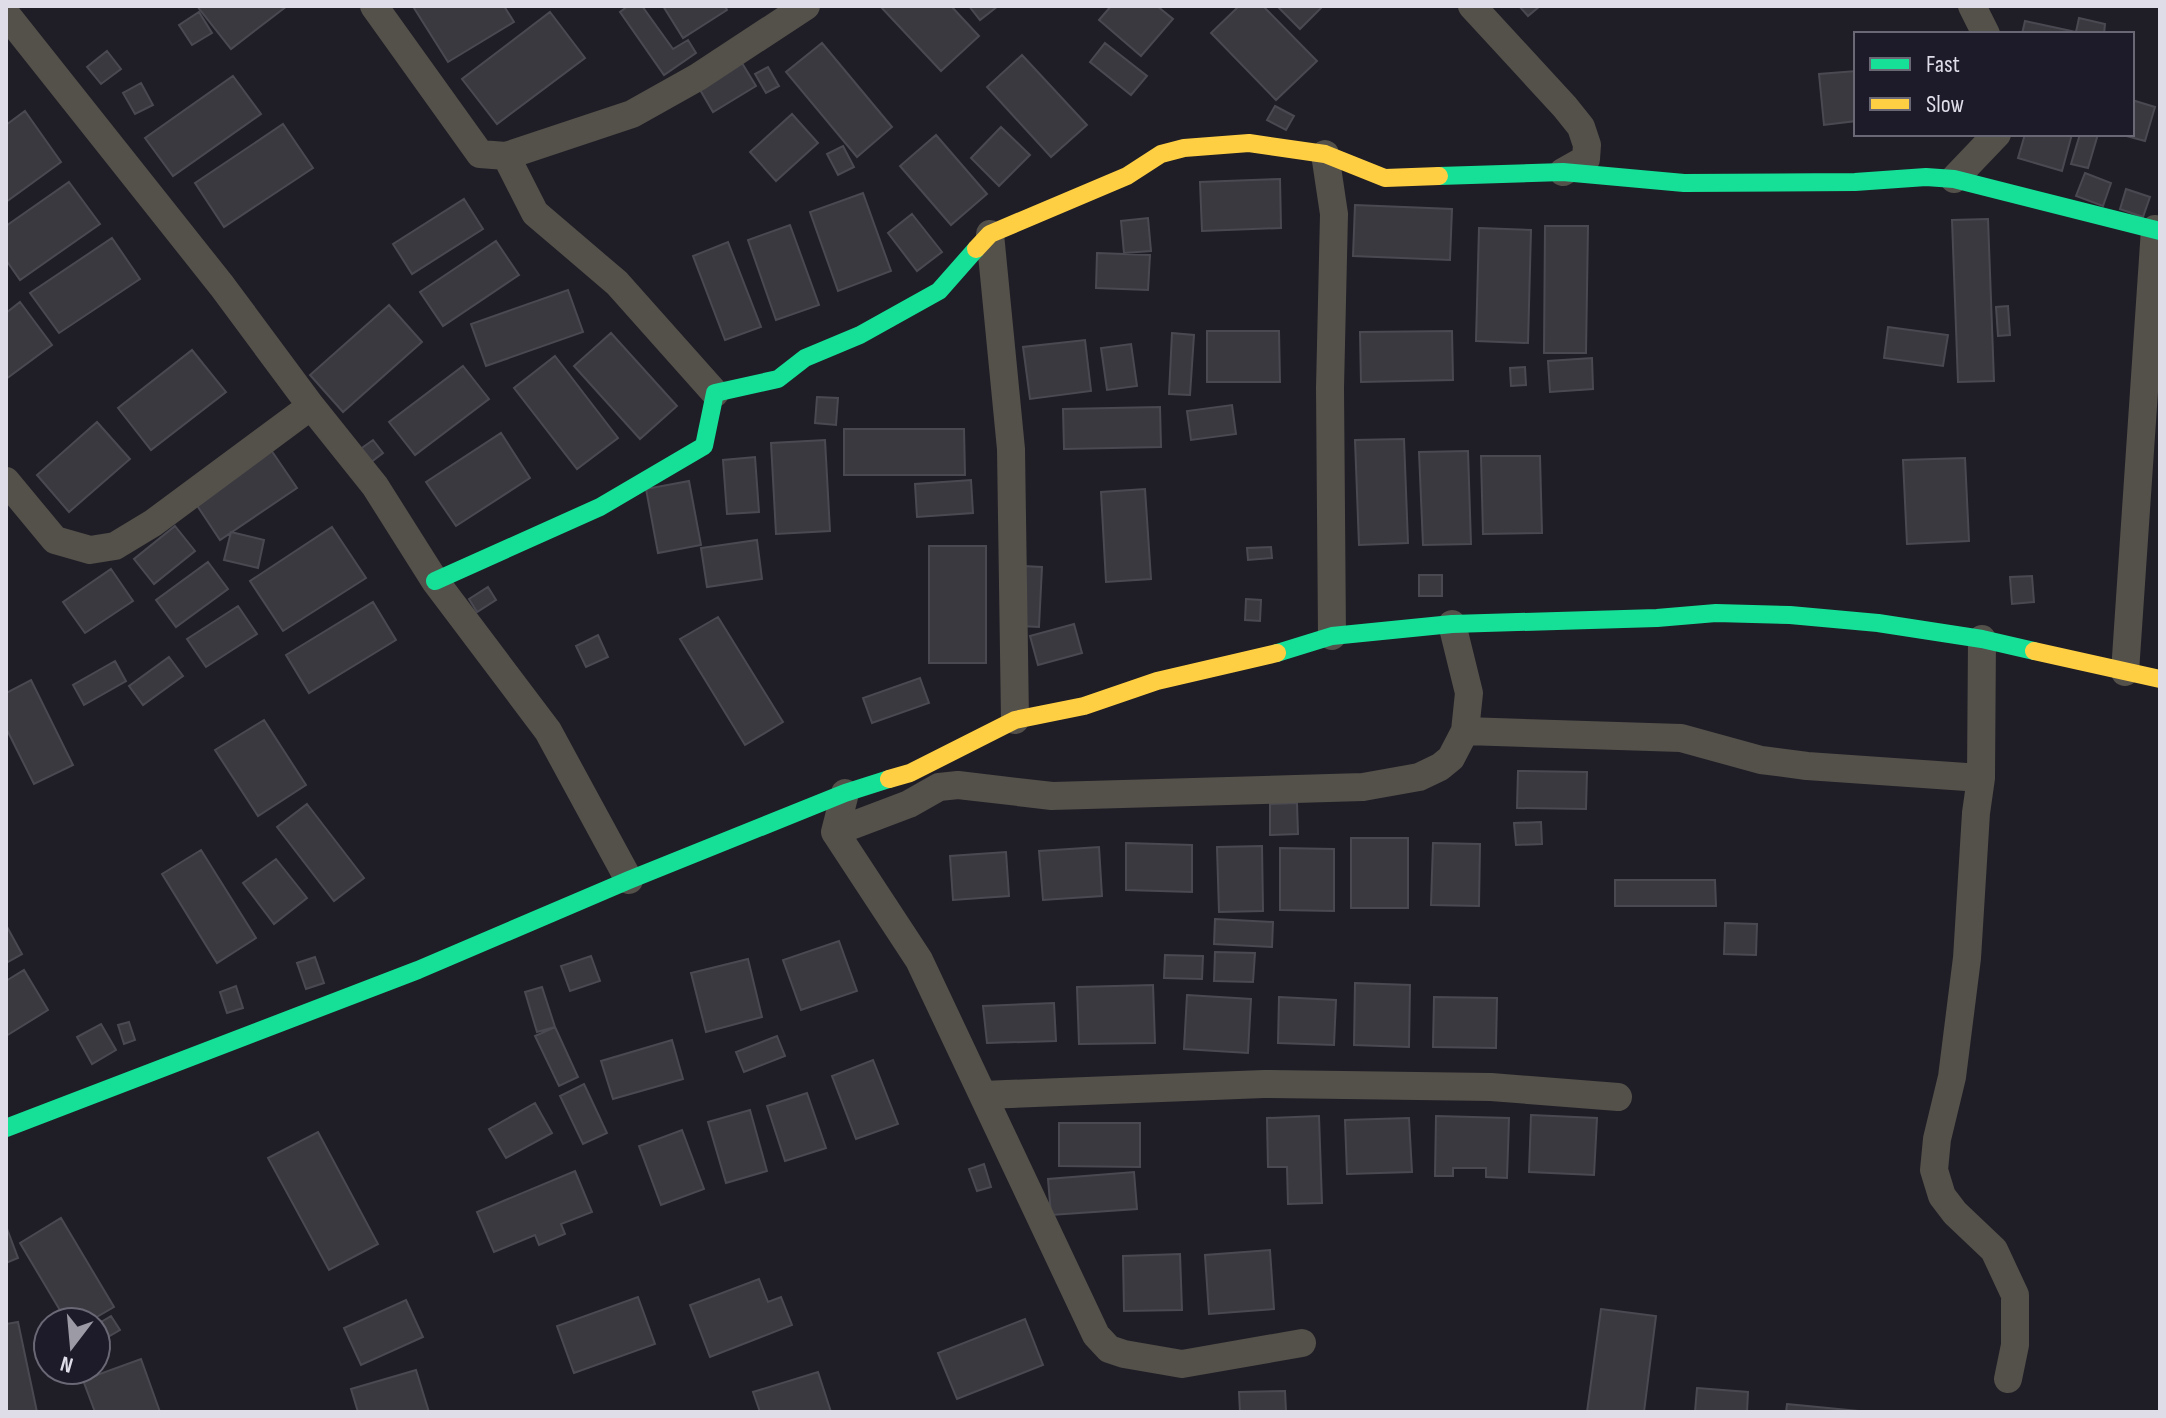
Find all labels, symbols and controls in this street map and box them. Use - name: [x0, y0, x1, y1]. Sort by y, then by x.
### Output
- legend: [1854, 32, 2134, 136]
- text: Fast: [1926, 50, 1960, 79]
- text: Slow: [1926, 90, 1964, 119]
- north arrow: [32, 1306, 112, 1386]
- text: N: [58, 1349, 76, 1378]

